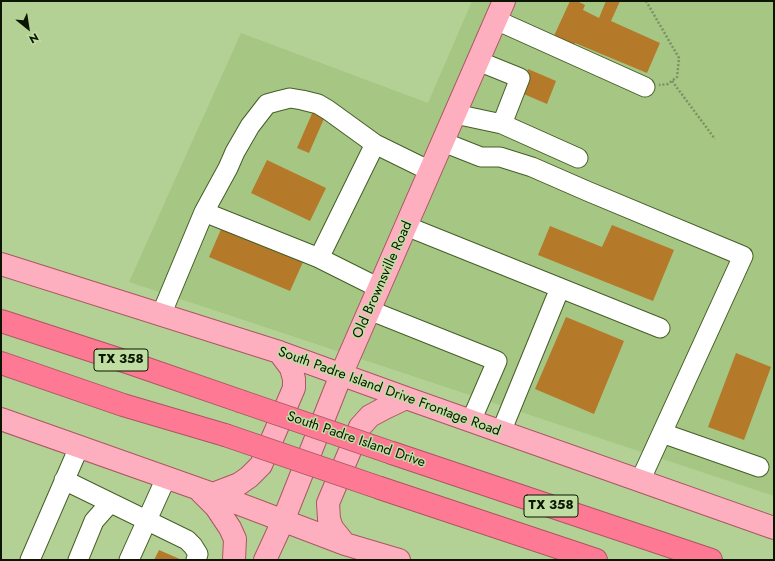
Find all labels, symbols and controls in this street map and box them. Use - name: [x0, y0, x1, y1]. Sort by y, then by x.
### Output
- north arrow: [8, 8, 48, 48]
- text: N: [26, 29, 42, 48]
- street label: Old Brownsville Road: [350, 219, 416, 341]
- street label: South Padre Island Drive Frontage Road: [276, 344, 502, 440]
- road number: TX 358: [94, 349, 148, 371]
- street label: South Padre Island Drive: [285, 408, 427, 472]
- road number: TX 358: [524, 495, 578, 517]

